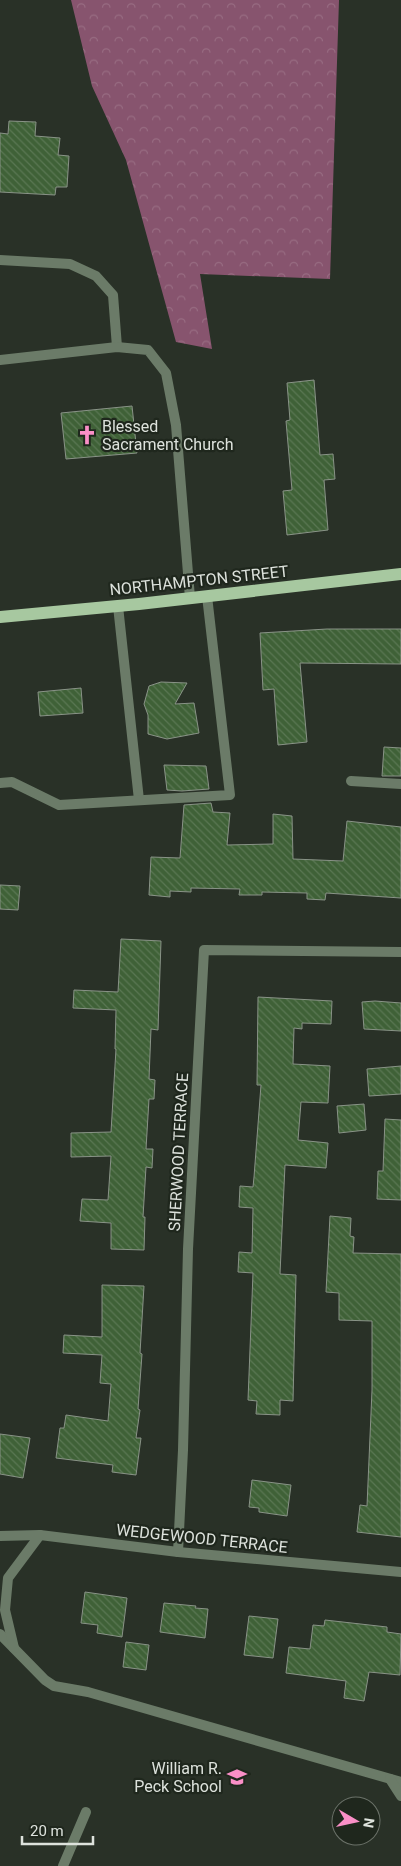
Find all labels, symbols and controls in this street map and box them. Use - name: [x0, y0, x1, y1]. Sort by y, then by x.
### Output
- place label: Blessed Sacrament Church: [102, 417, 233, 454]
- church icon: Blessed Sacrament Church: [76, 424, 98, 446]
- street label: NORTHAMPTON STREET: [109, 562, 290, 599]
- street label: SHERWOOD TERRACE: [165, 1072, 192, 1232]
- street label: WEDGEWOOD TERRACE: [115, 1520, 289, 1557]
- place label: William R. Peck School: [134, 1759, 222, 1796]
- school or university icon: William R. Peck School: [226, 1766, 248, 1788]
- north arrow: [331, 1796, 381, 1846]
- scale bar: [22, 1814, 94, 1846]
- text: N: [360, 1817, 378, 1829]
- text: 20 m: [30, 1822, 64, 1840]

